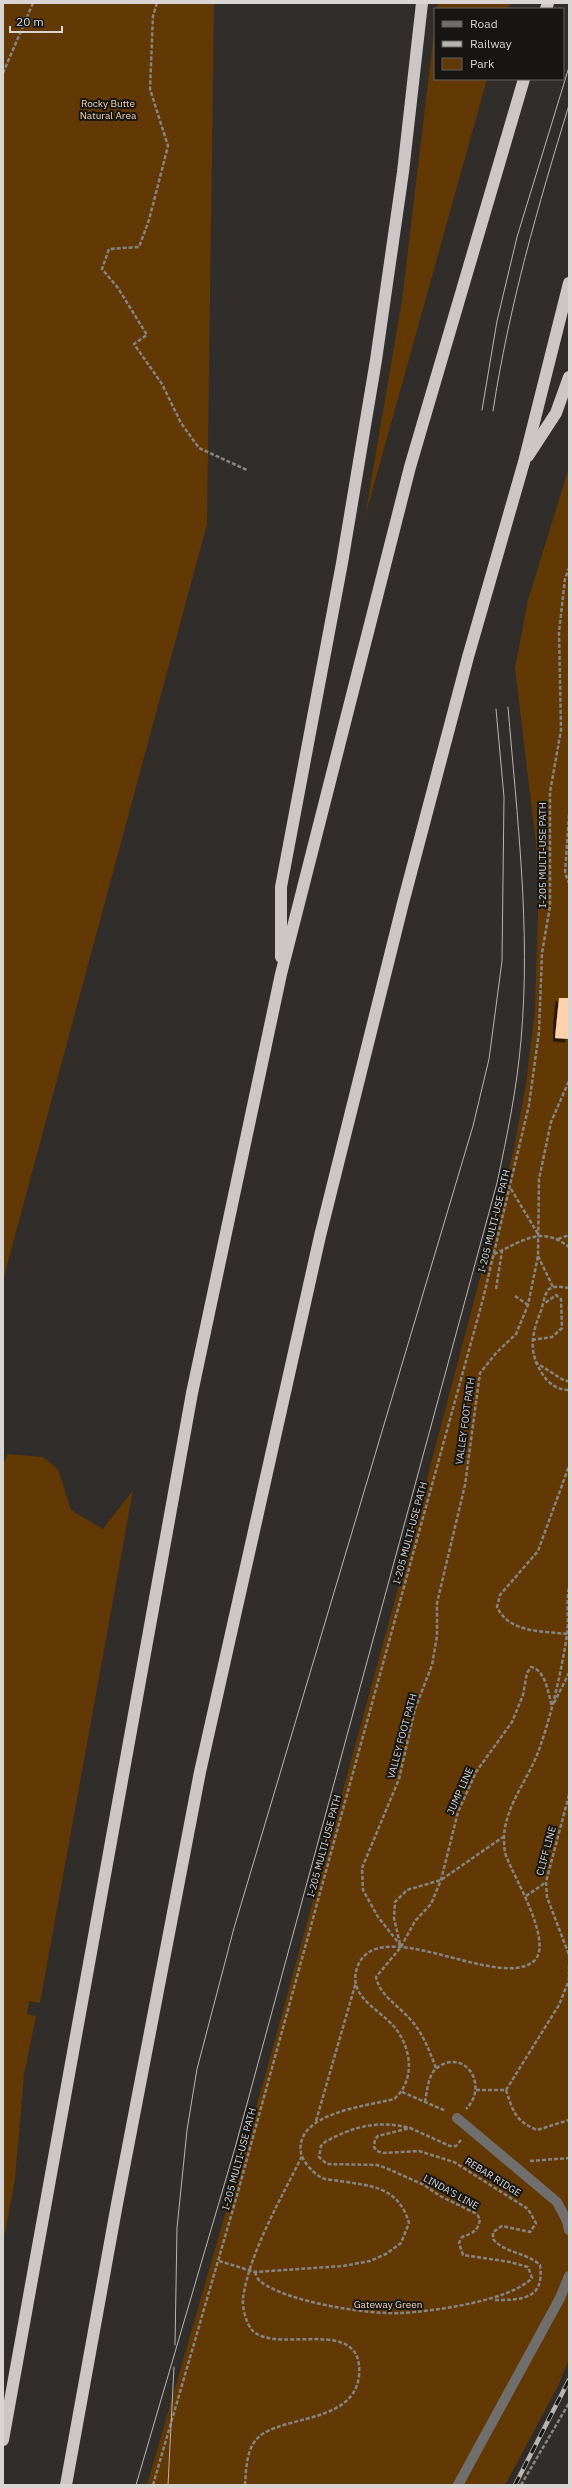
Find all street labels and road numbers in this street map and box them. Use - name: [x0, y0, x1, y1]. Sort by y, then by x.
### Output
- street label: I-205 MULTI-USE PATH: [536, 802, 549, 908]
- street label: I-205 MULTI-USE PATH: [475, 1168, 513, 1274]
- street label: VALLEY FOOT PATH: [452, 1377, 478, 1465]
- street label: I-205 MULTI-USE PATH: [390, 1480, 430, 1586]
- street label: VALLEY FOOT PATH: [384, 1692, 420, 1780]
- street label: JUMP LINE: [444, 1765, 476, 1817]
- street label: I-205 MULTI-USE PATH: [304, 1793, 344, 1899]
- street label: CLIFF LINE: [533, 1825, 559, 1877]
- street label: I-205 MULTI-USE PATH: [219, 2106, 259, 2212]
- street label: REBAR RIDGE: [463, 2155, 524, 2199]
- street label: LINDA'S LINE: [421, 2172, 481, 2213]

